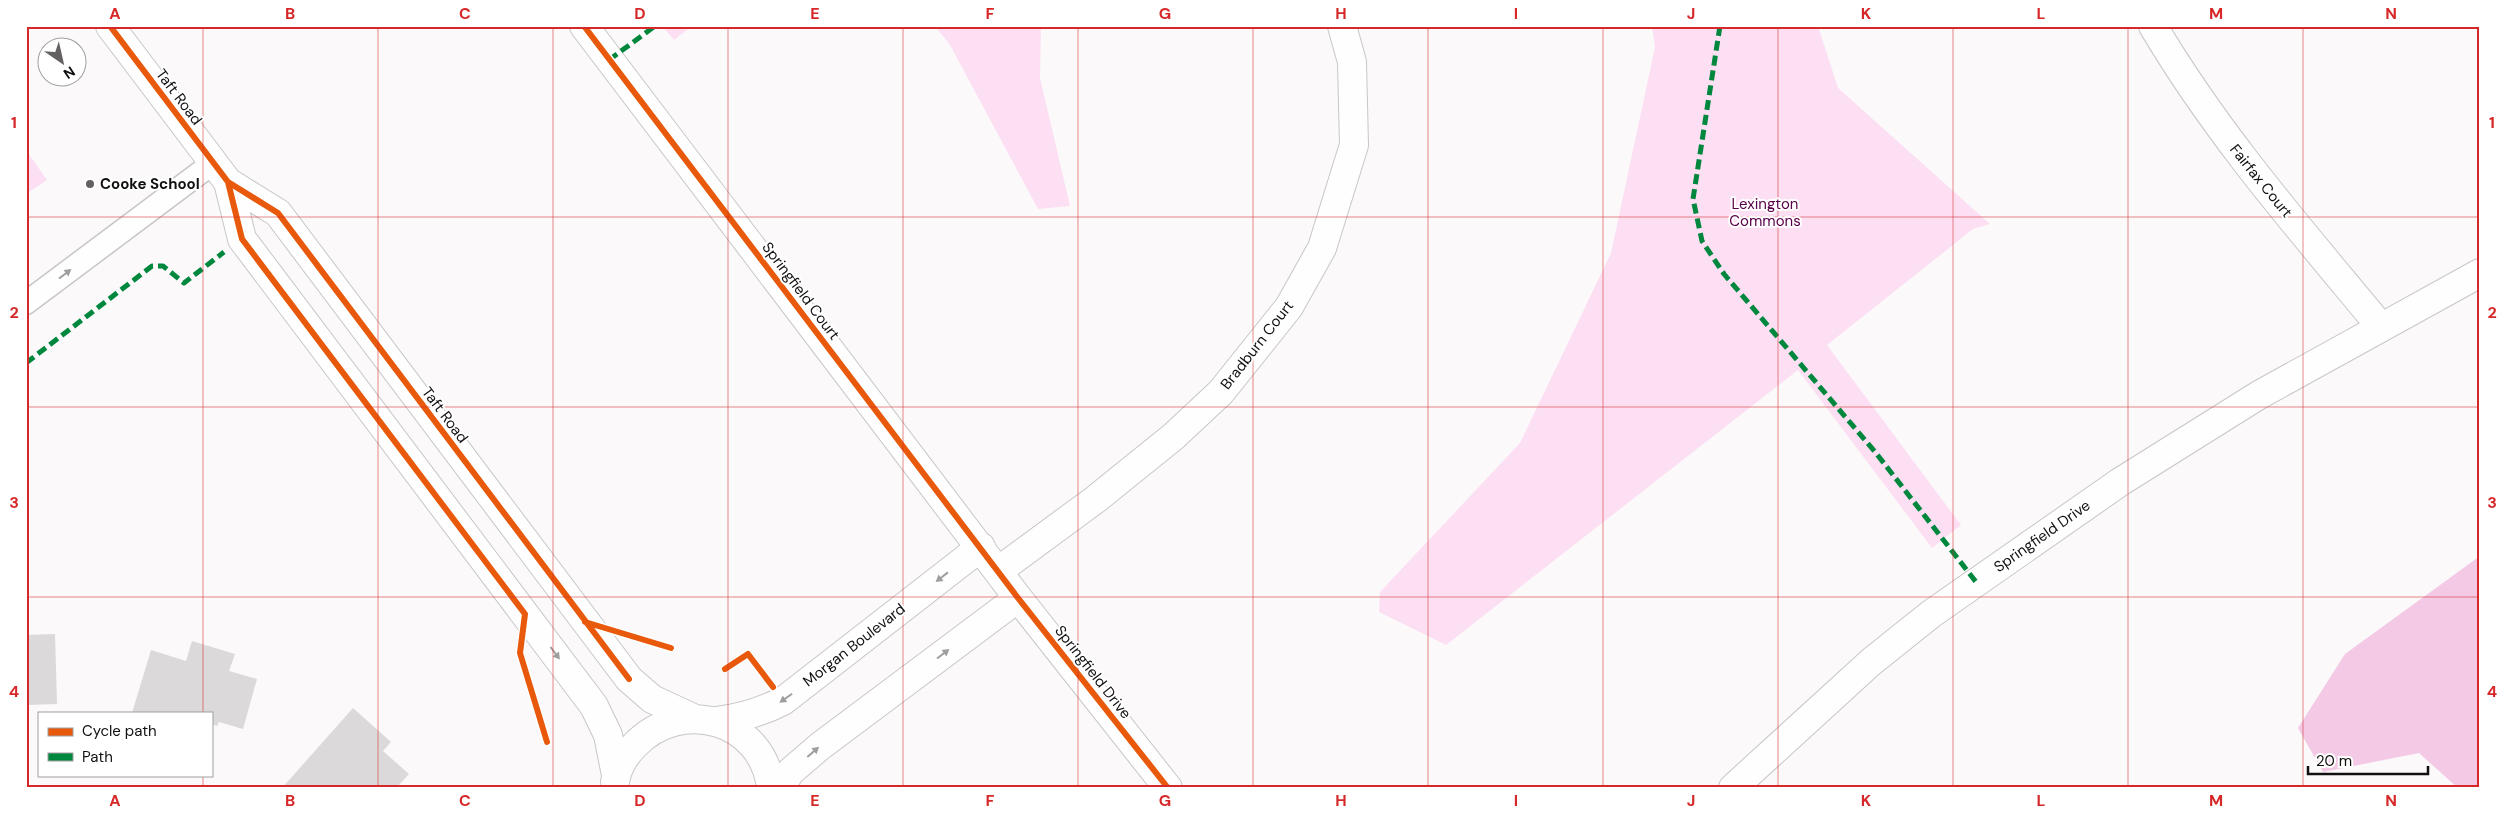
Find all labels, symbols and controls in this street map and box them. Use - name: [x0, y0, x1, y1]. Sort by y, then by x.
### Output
- text: A: [109, 3, 121, 24]
- text: B: [285, 3, 295, 24]
- text: C: [459, 3, 471, 24]
- text: D: [634, 3, 646, 24]
- text: E: [810, 3, 820, 24]
- text: F: [986, 3, 995, 24]
- text: G: [1159, 3, 1171, 24]
- text: H: [1335, 3, 1347, 24]
- text: I: [1514, 3, 1518, 24]
- text: J: [1687, 3, 1695, 24]
- text: K: [1861, 3, 1872, 24]
- text: L: [2037, 3, 2046, 24]
- text: M: [2209, 3, 2223, 24]
- text: N: [2385, 3, 2397, 24]
- north arrow: [38, 38, 88, 88]
- text: N: [60, 62, 79, 83]
- street label: Taft Road: [151, 65, 207, 129]
- text: 1: [11, 112, 17, 133]
- text: 1: [2489, 112, 2495, 133]
- street label: Fairfax Court: [2225, 140, 2297, 222]
- place label: Cooke School: [100, 174, 200, 194]
- marker: Cooke School: [84, 178, 96, 190]
- park label: Lexington Commons: [1729, 194, 1801, 231]
- street label: Springfield Court: [758, 238, 844, 344]
- one-way arrow: [58, 268, 71, 279]
- street label: Bradburn Court: [1216, 296, 1298, 394]
- text: 2: [9, 302, 19, 323]
- text: 2: [2487, 302, 2497, 323]
- street label: Taft Road: [417, 383, 473, 447]
- text: 3: [9, 492, 19, 513]
- text: 3: [2487, 492, 2497, 513]
- street label: Springfield Drive: [1990, 495, 2094, 577]
- one-way arrow: [935, 572, 949, 582]
- street label: Morgan Boulevard: [799, 599, 909, 691]
- street label: Springfield Drive: [1050, 621, 1136, 723]
- one-way arrow: [549, 646, 560, 659]
- one-way arrow: [936, 649, 949, 660]
- text: 4: [9, 681, 19, 702]
- text: 4: [2487, 681, 2497, 702]
- one-way arrow: [779, 693, 793, 703]
- legend: [38, 712, 212, 776]
- text: Cycle path: [82, 721, 157, 741]
- scale bar: [2308, 744, 2428, 776]
- one-way arrow: [806, 746, 818, 758]
- text: Path: [82, 747, 113, 767]
- text: 20 m: [2316, 751, 2352, 771]
- text: A: [109, 790, 121, 811]
- text: B: [285, 790, 295, 811]
- text: C: [459, 790, 471, 811]
- text: D: [634, 790, 646, 811]
- text: E: [810, 790, 820, 811]
- text: F: [986, 790, 995, 811]
- text: G: [1159, 790, 1171, 811]
- text: H: [1335, 790, 1347, 811]
- text: I: [1514, 790, 1518, 811]
- text: J: [1687, 790, 1695, 811]
- text: K: [1861, 790, 1872, 811]
- text: L: [2037, 790, 2046, 811]
- text: M: [2209, 790, 2223, 811]
- text: N: [2385, 790, 2397, 811]

